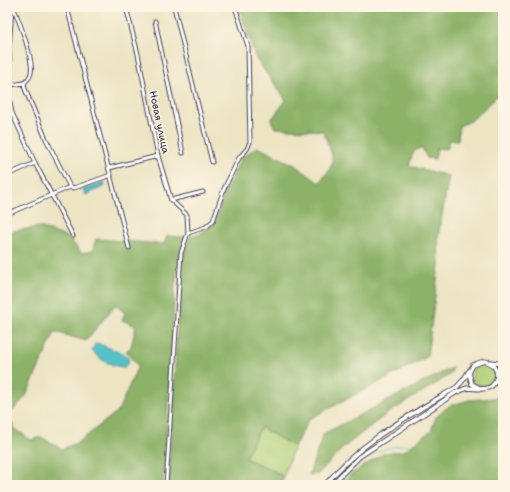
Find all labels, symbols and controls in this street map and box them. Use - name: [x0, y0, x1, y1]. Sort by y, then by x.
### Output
- street label: Новая улица: [147, 90, 173, 155]

